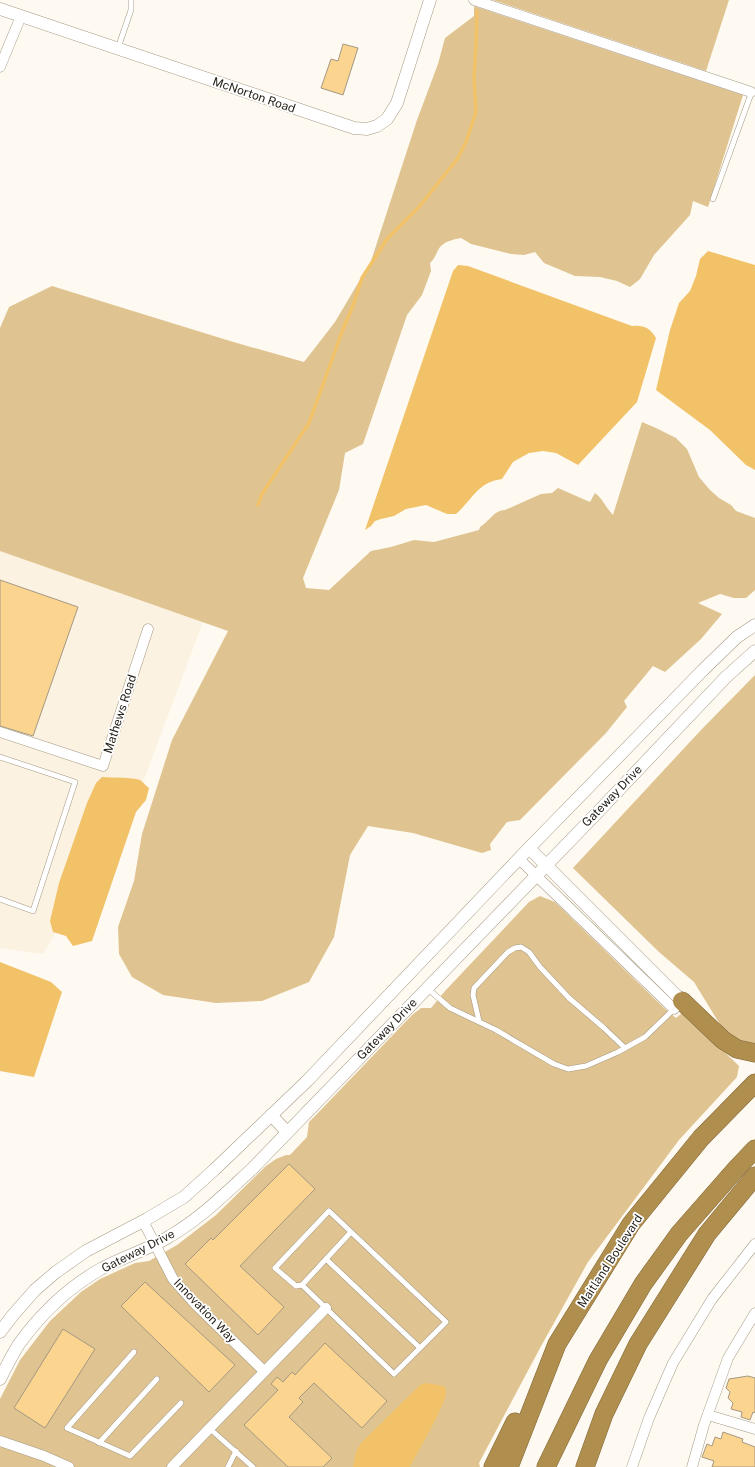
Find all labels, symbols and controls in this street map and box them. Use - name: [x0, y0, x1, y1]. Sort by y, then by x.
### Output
- street label: McNorton Road: [211, 74, 297, 116]
- street label: Mathews Road: [101, 673, 139, 755]
- street label: Gateway Drive: [579, 762, 645, 830]
- street label: Gateway Drive: [354, 995, 420, 1063]
- street label: Maitland Boulevard: [575, 1212, 645, 1310]
- street label: Gateway Drive: [99, 1226, 177, 1275]
- street label: Innovation Way: [171, 1276, 240, 1346]

